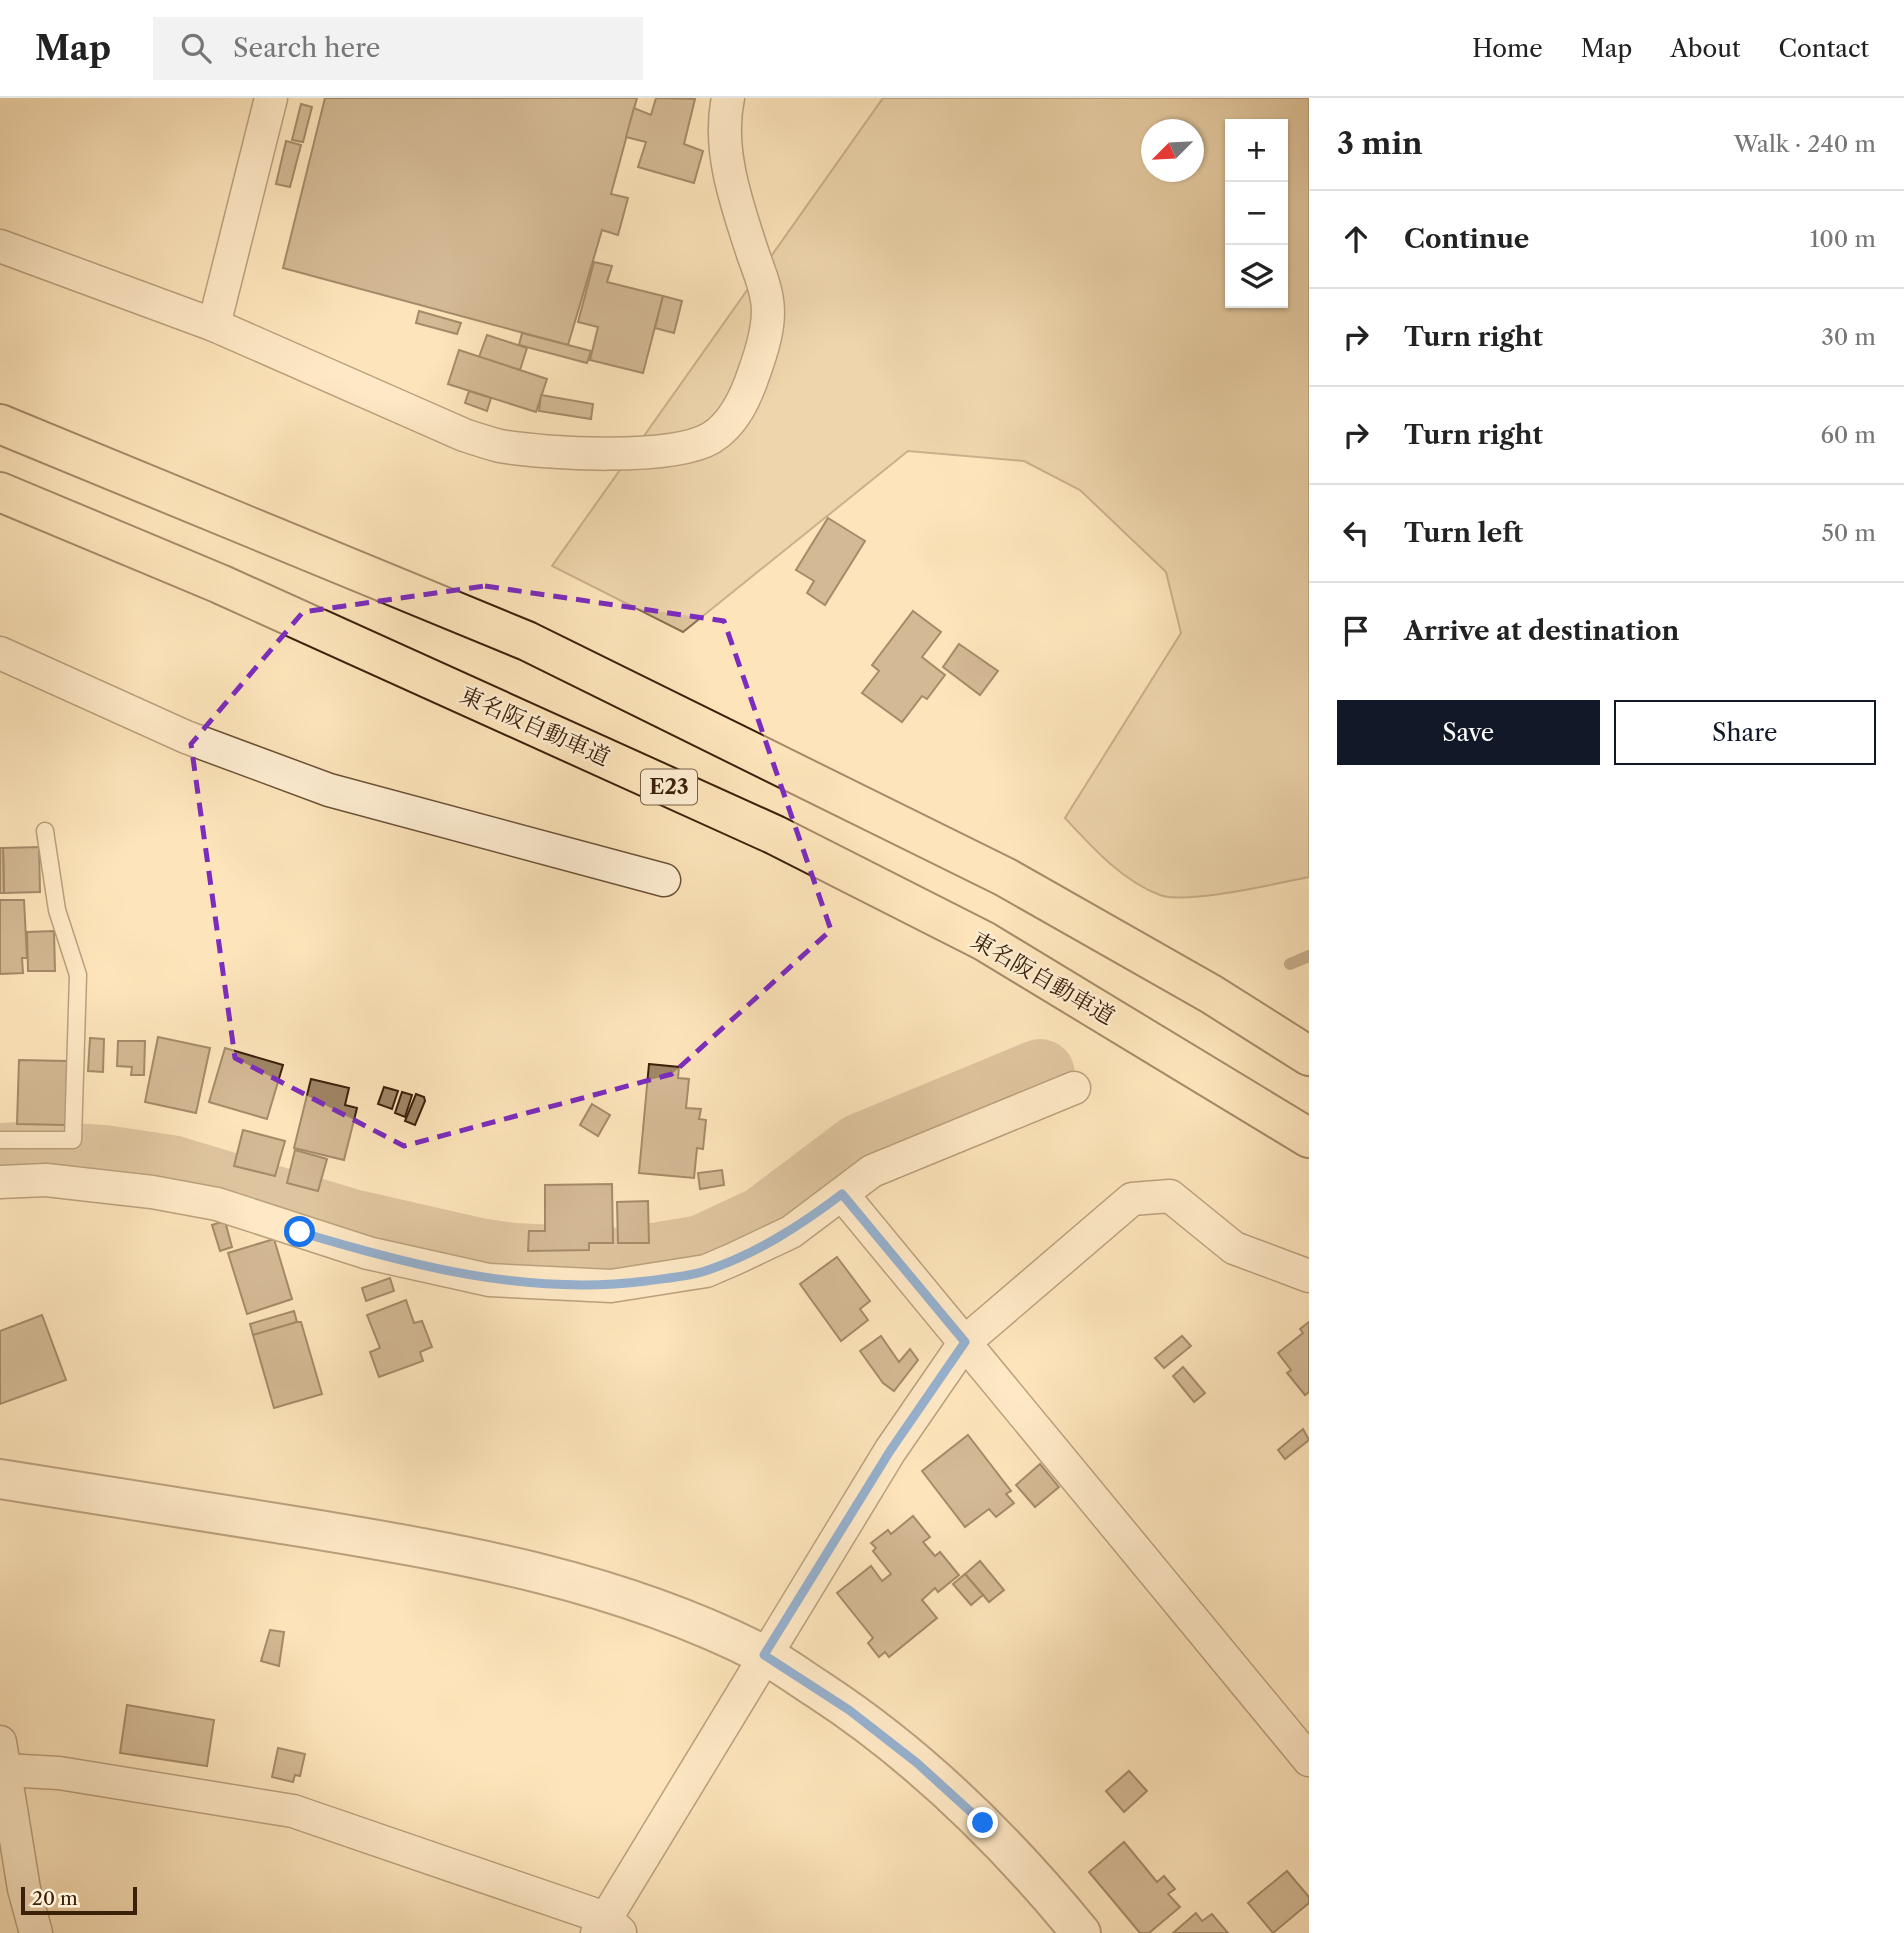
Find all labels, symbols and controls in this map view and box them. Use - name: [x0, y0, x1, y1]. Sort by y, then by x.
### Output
- search box: [153, 17, 643, 80]
- text: Map: [35, 28, 111, 69]
- icon: search: [177, 29, 215, 67]
- text: Search here: [233, 32, 380, 64]
- text: Home: [1472, 34, 1543, 63]
- text: Map: [1581, 34, 1632, 63]
- text: About: [1670, 34, 1741, 63]
- text: Contact: [1779, 34, 1869, 63]
- north arrow: [1141, 119, 1204, 182]
- map controls: [1225, 119, 1288, 308]
- button: +: [1225, 119, 1288, 182]
- text: 3 min: [1337, 125, 1423, 162]
- text: Walk · 240 m: [1734, 130, 1876, 158]
- button: −: [1225, 182, 1288, 245]
- icon: ahead: [1337, 220, 1375, 258]
- text: Continue: [1404, 223, 1529, 255]
- text: 100 m: [1810, 225, 1876, 253]
- button: layers: [1225, 245, 1288, 308]
- icon: right: [1337, 318, 1375, 356]
- text: Turn right: [1404, 321, 1543, 353]
- text: 30 m: [1821, 323, 1876, 351]
- icon: right: [1337, 416, 1375, 454]
- text: Turn right: [1404, 419, 1543, 451]
- text: 60 m: [1820, 421, 1876, 449]
- icon: left: [1337, 514, 1375, 552]
- text: Turn left: [1404, 517, 1523, 549]
- text: 50 m: [1821, 519, 1876, 547]
- icon: arrive: [1337, 612, 1375, 650]
- text: Arrive at destination: [1404, 615, 1679, 647]
- street label: 東名阪自動車道: [456, 680, 614, 772]
- button: Save: [1337, 700, 1600, 765]
- button: Share: [1614, 700, 1876, 765]
- road number: E23: [641, 770, 697, 804]
- street label: 東名阪自動車道: [966, 926, 1120, 1030]
- route start: [284, 1216, 315, 1247]
- route end: [967, 1807, 998, 1838]
- scale bar: [21, 1884, 136, 1916]
- text: 20 m: [32, 1887, 78, 1910]

